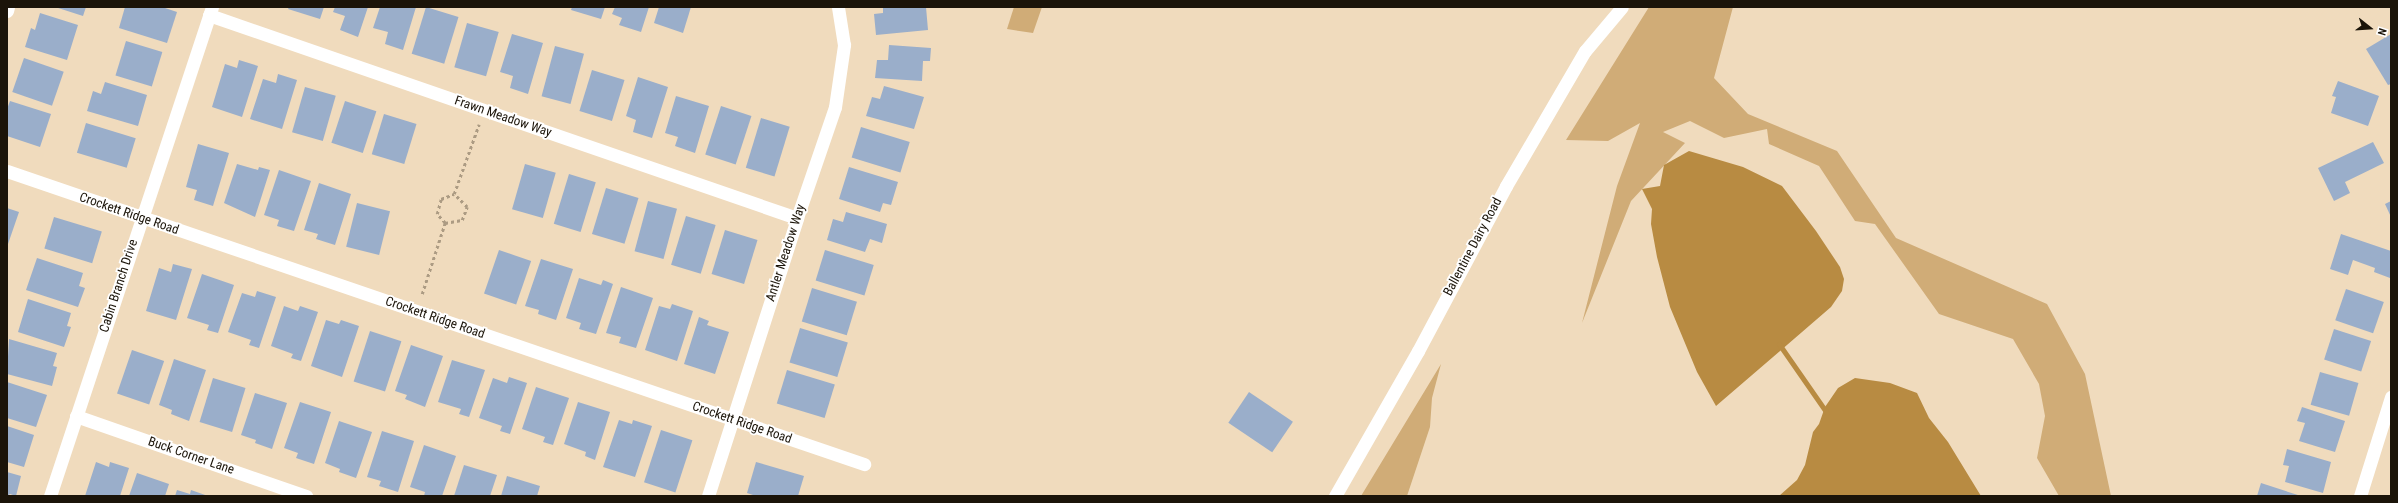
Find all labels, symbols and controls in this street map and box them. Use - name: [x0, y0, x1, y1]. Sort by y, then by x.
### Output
- north arrow: [2350, 8, 2390, 48]
- text: N: [2375, 27, 2389, 37]
- street label: Frawn Meadow Way: [452, 93, 554, 141]
- street label: Crockett Ridge Road: [77, 190, 181, 238]
- street label: Ballentine Dairy Road: [1441, 195, 1505, 299]
- street label: Antler Meadow Way: [763, 202, 809, 304]
- street label: Cabin Branch Drive: [97, 238, 141, 334]
- street label: Crockett Ridge Road: [383, 294, 487, 342]
- street label: Crockett Ridge Road: [690, 399, 794, 447]
- street label: Buck Corner Lane: [146, 434, 236, 478]

